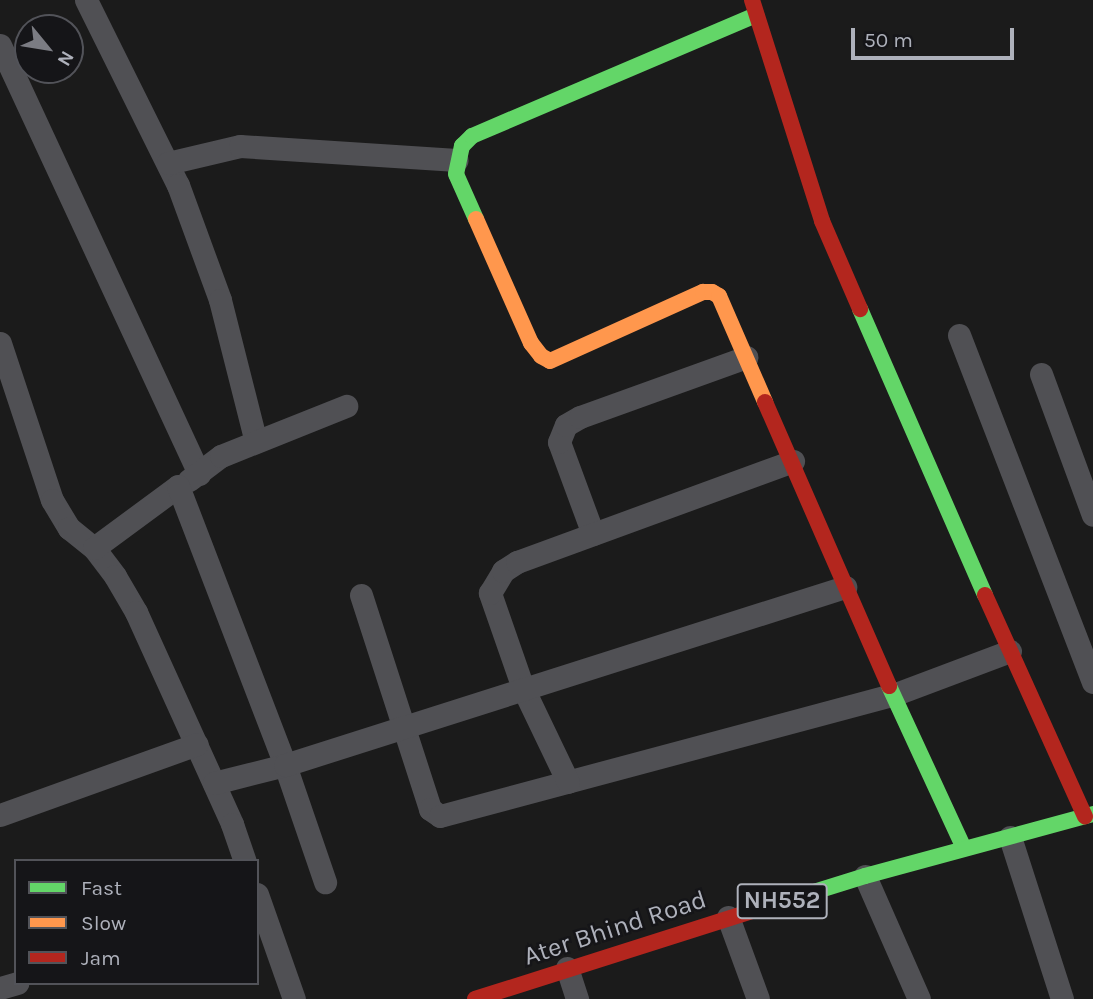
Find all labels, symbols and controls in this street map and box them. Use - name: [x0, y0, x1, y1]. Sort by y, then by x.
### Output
- north arrow: [14, 14, 84, 84]
- scale bar: [855, 14, 1018, 58]
- text: 50 m: [864, 28, 913, 52]
- text: N: [53, 47, 78, 70]
- legend: [14, 859, 259, 985]
- text: Fast: [81, 876, 122, 900]
- road number: NH552: [736, 880, 828, 922]
- street label: Ater Bhind Road: [520, 884, 710, 972]
- text: Slow: [81, 911, 126, 935]
- text: Jam: [81, 946, 121, 970]

